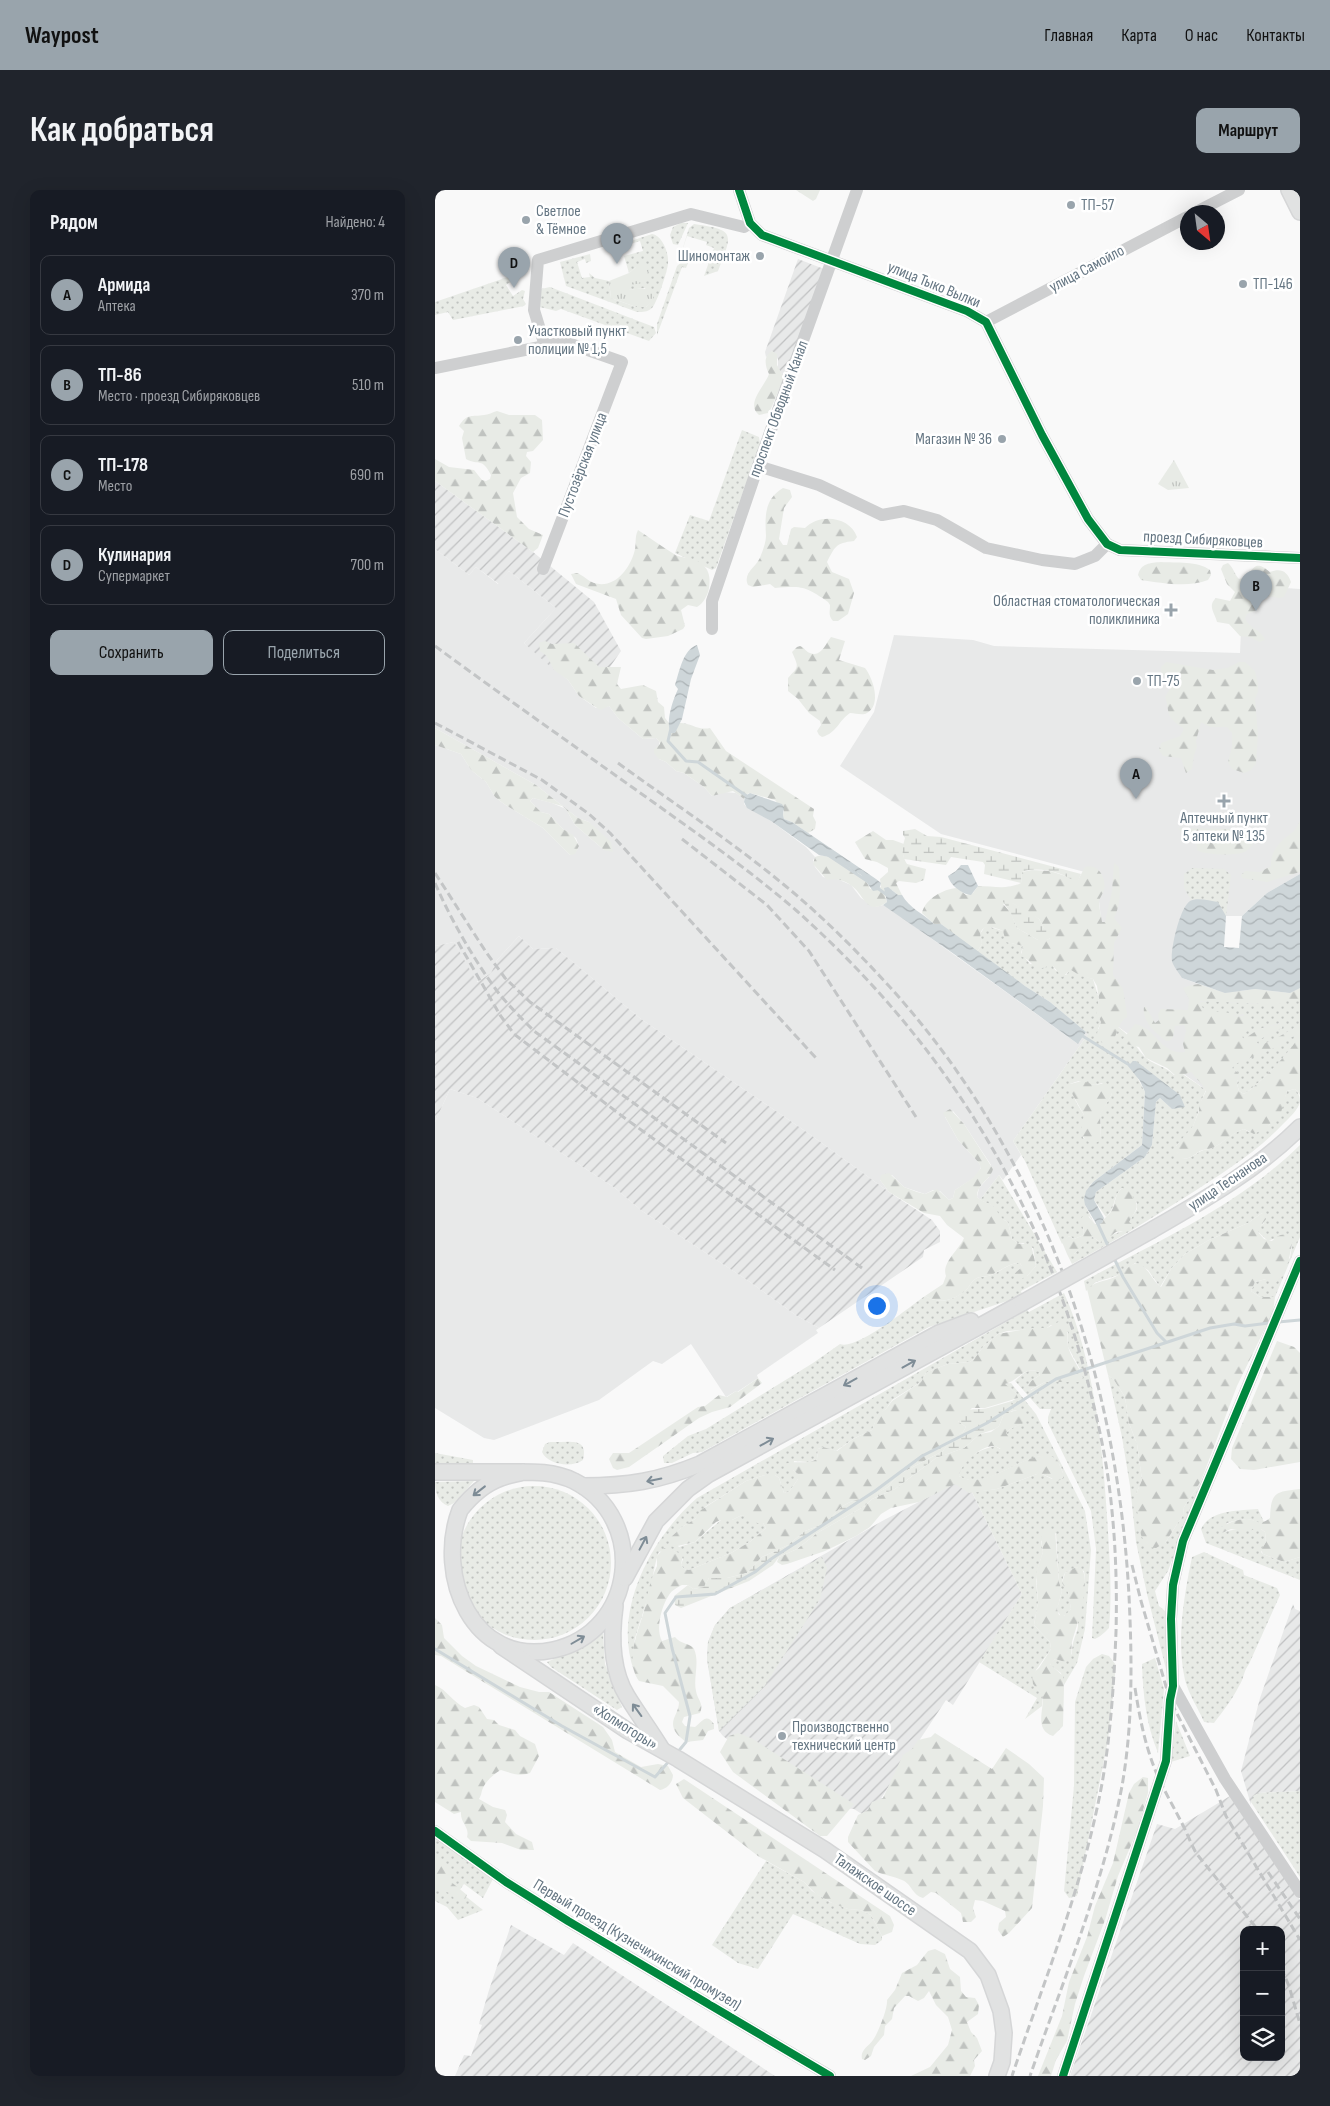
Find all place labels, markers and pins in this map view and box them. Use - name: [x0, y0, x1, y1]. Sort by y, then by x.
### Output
- place label: ТП-57: [1081, 196, 1115, 215]
- marker: ТП-57: [1065, 199, 1077, 211]
- place label: Светлое & Тёмное: [536, 202, 586, 239]
- marker: Светлое & Тёмное: [520, 214, 532, 226]
- pin: C: [601, 223, 633, 264]
- pin: D: [498, 247, 530, 288]
- place label: Шиномонтаж: [678, 247, 750, 266]
- marker: Шиномонтаж: [754, 250, 766, 262]
- place label: ТП-146: [1253, 275, 1293, 294]
- marker: ТП-146: [1237, 278, 1249, 290]
- place label: Участковый пункт полиции № 1,5: [528, 322, 627, 359]
- marker: Участковый пункт полиции № 1,5: [512, 334, 524, 346]
- place label: Магазин № 36: [915, 430, 992, 449]
- marker: Магазин № 36: [996, 433, 1008, 445]
- pin: B: [1240, 570, 1272, 611]
- place label: Областная стоматологическая поликлиника: [993, 592, 1160, 629]
- marker: Областная стоматологическая поликлиника: [1164, 603, 1178, 617]
- place label: ТП-75: [1147, 672, 1180, 691]
- marker: ТП-75: [1131, 675, 1143, 687]
- pin: A: [1120, 758, 1152, 799]
- marker: Аптечный пункт 5 аптеки № 135: [1218, 795, 1230, 807]
- place label: Аптечный пункт 5 аптеки № 135: [1179, 809, 1268, 846]
- place label: Производственно технический центр: [792, 1718, 896, 1755]
- marker: Производственно технический центр: [776, 1730, 788, 1742]

